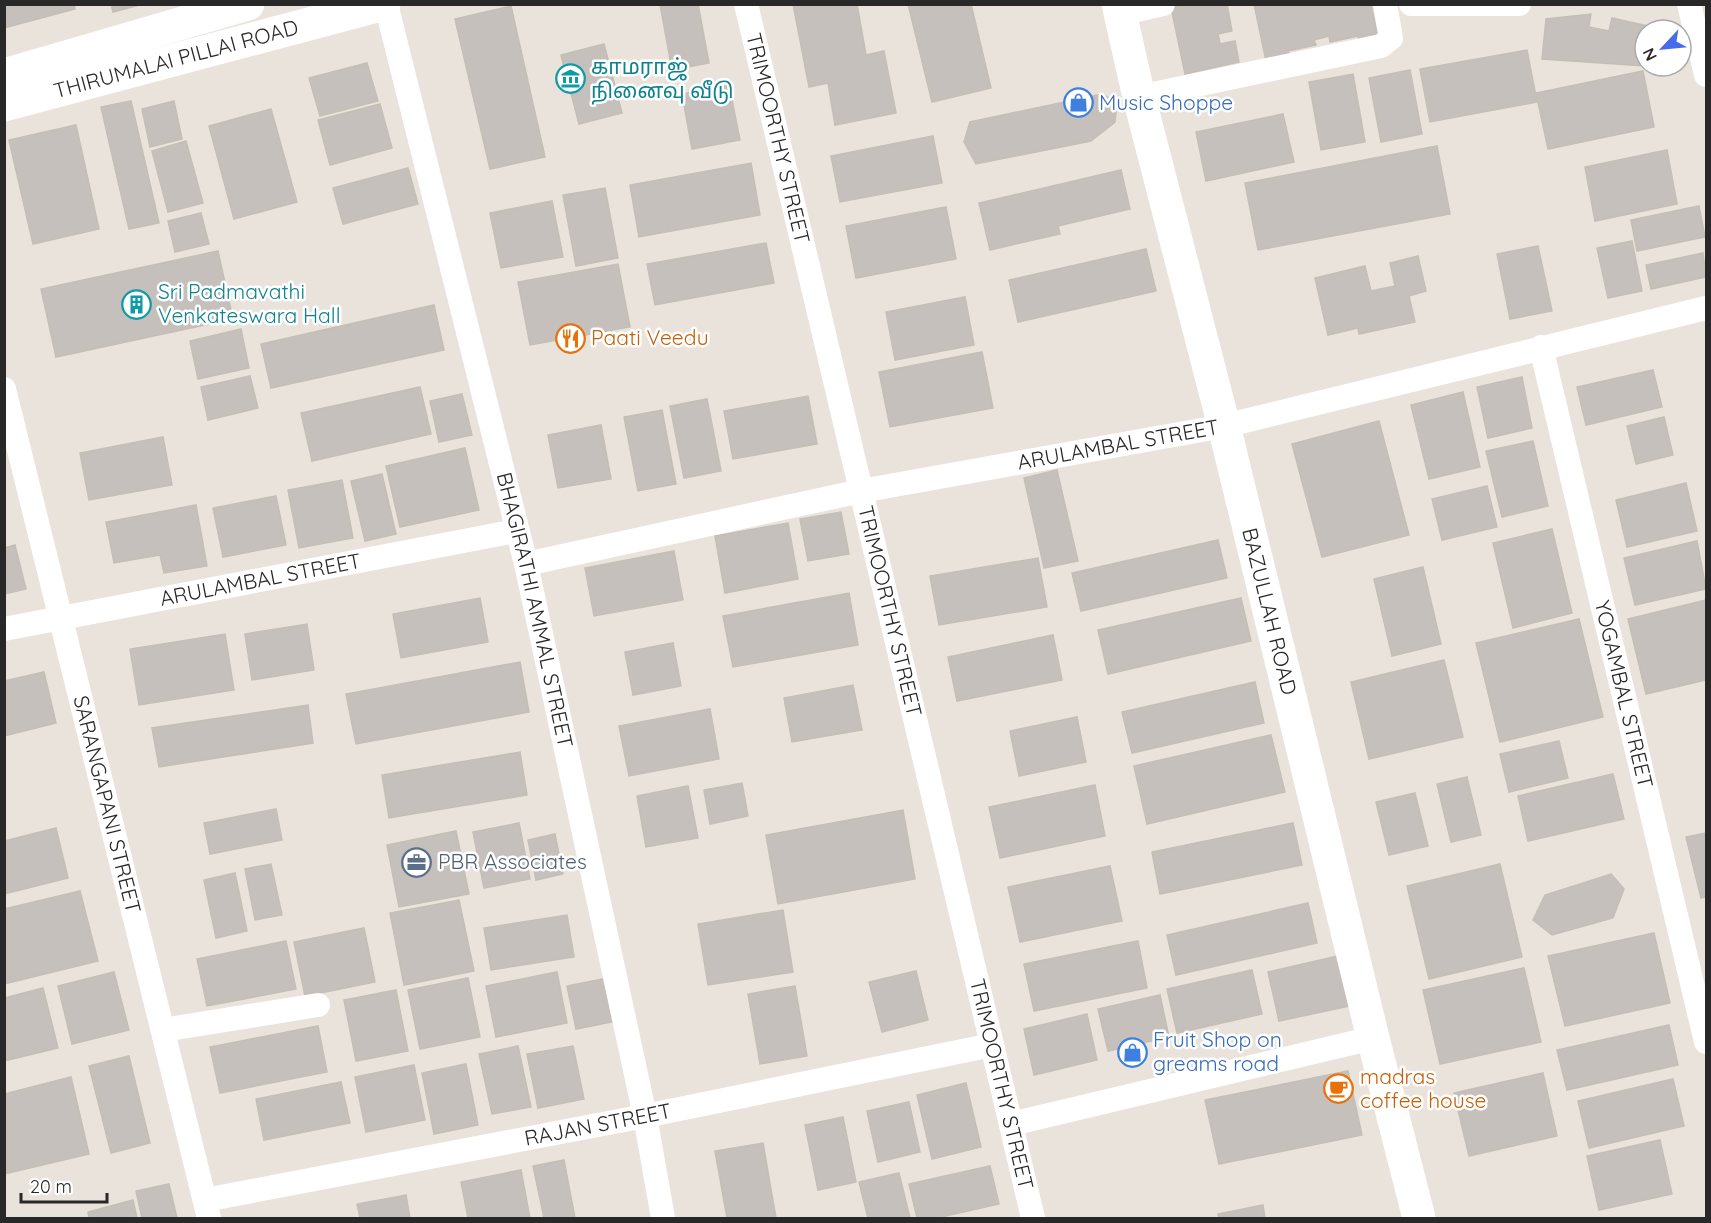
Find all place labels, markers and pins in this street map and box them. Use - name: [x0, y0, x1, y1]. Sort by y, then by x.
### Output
- place label: காமராஜ் நினைவு வீடு: [591, 53, 734, 105]
- museum icon: காமராஜ் நினைவு வீடு: [554, 63, 586, 95]
- shop icon: Music Shoppe: [1062, 87, 1094, 119]
- place label: Music Shoppe: [1099, 89, 1233, 115]
- place label: Sri Padmavathi Venkateswara Hall: [158, 278, 341, 328]
- building icon: Sri Padmavathi Venkateswara Hall: [121, 288, 153, 320]
- restaurant icon: Paati Veedu: [554, 322, 586, 354]
- place label: Paati Veedu: [591, 324, 709, 350]
- office icon: PBR Associates: [401, 846, 433, 878]
- place label: PBR Associates: [438, 848, 587, 874]
- place label: Fruit Shop on greams road: [1153, 1026, 1282, 1076]
- shop icon: Fruit Shop on greams road: [1116, 1036, 1148, 1068]
- place label: madras coffee house: [1360, 1063, 1486, 1113]
- cafe icon: madras coffee house: [1323, 1073, 1355, 1105]

